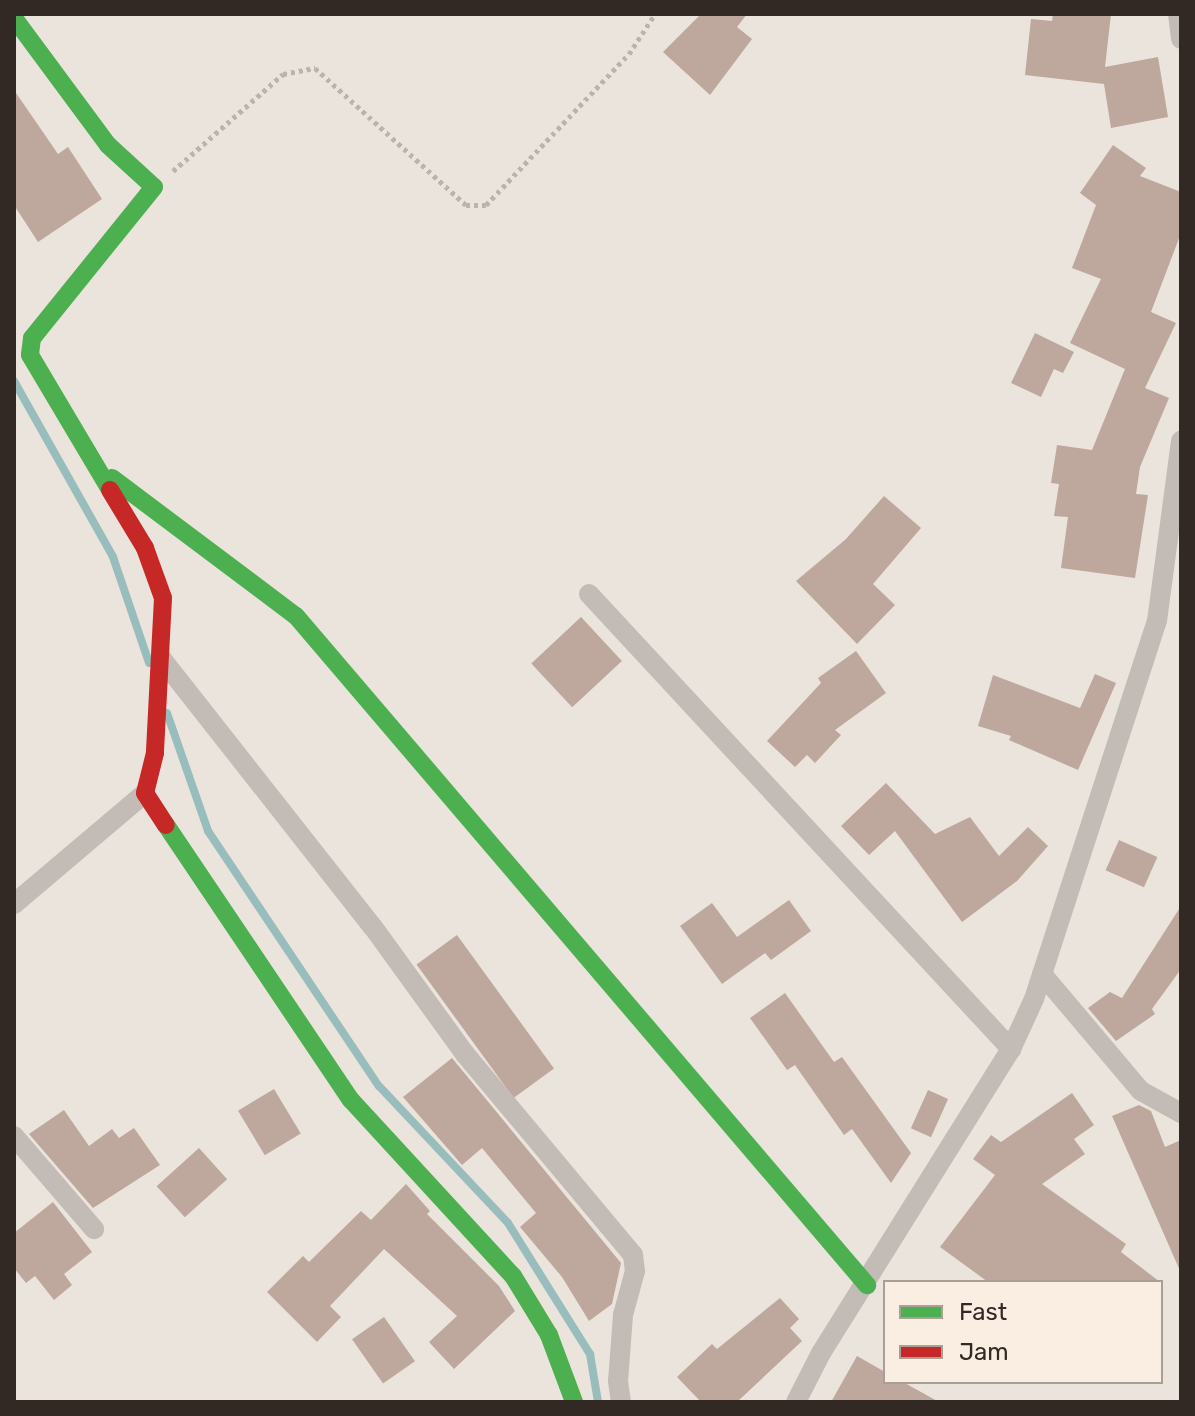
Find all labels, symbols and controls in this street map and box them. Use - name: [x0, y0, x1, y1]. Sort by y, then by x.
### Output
- legend: [883, 1280, 1163, 1384]
- text: Fast: [959, 1298, 1007, 1326]
- text: Jam: [959, 1338, 1009, 1366]

